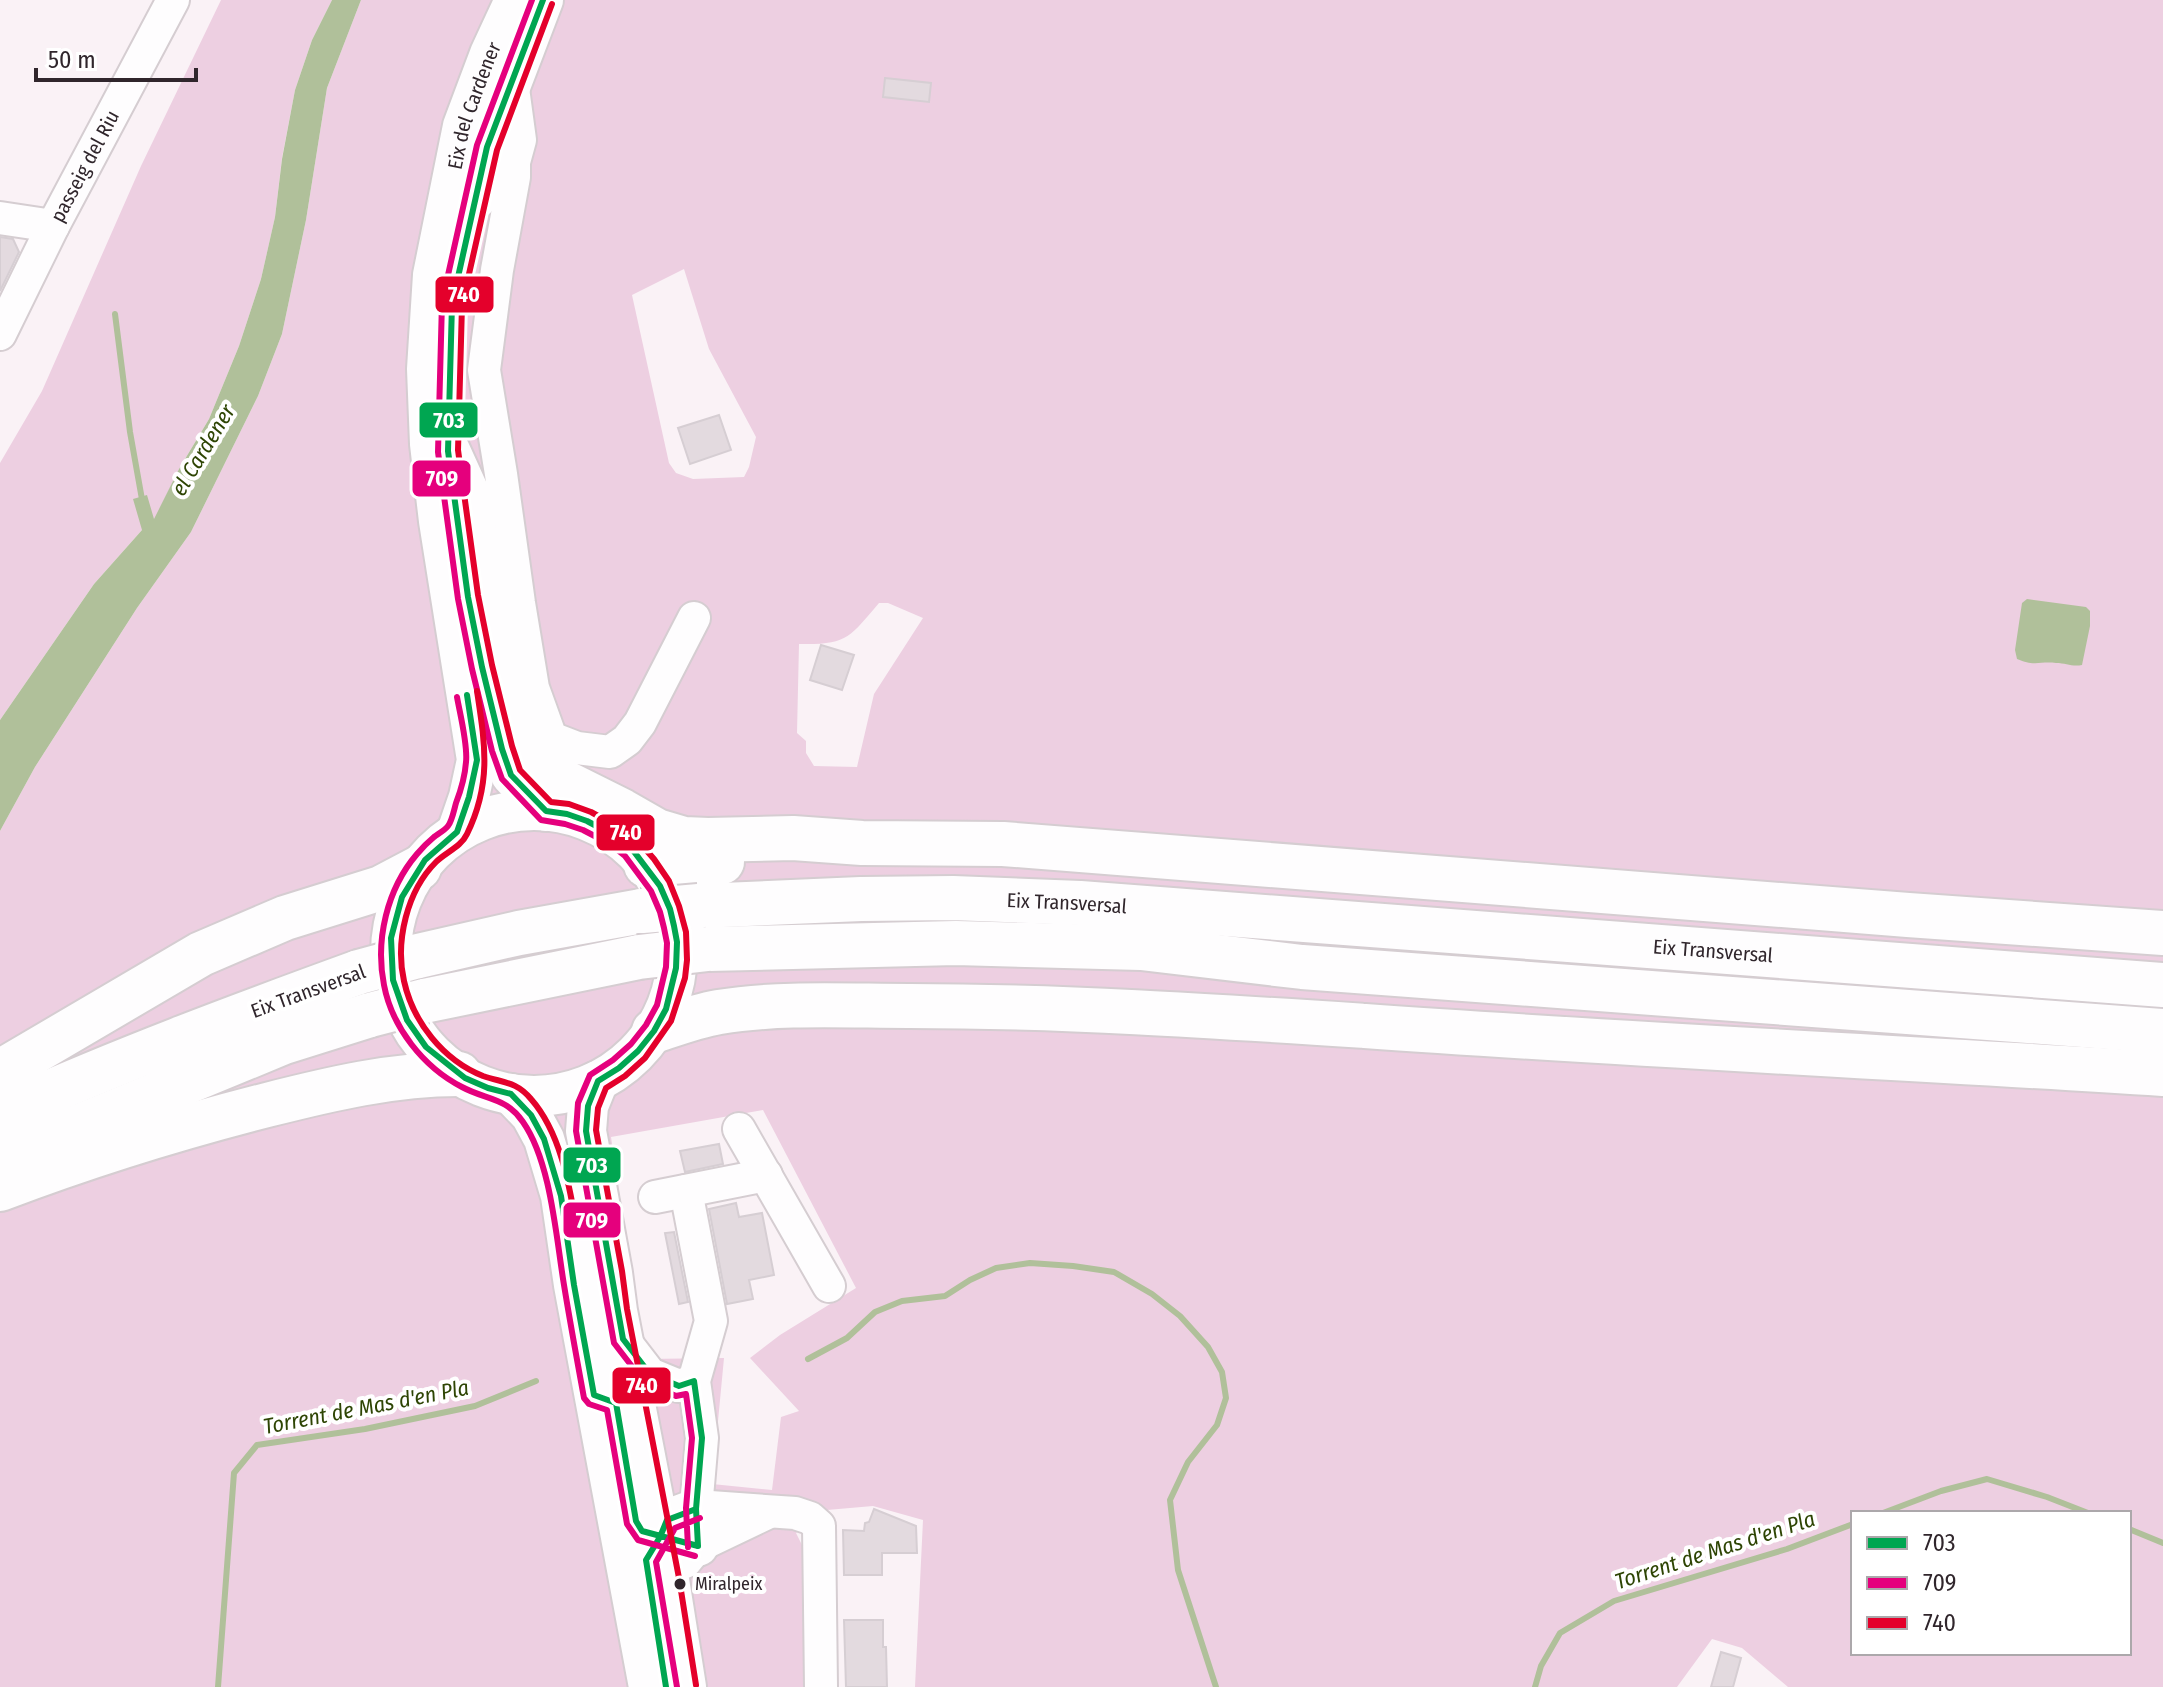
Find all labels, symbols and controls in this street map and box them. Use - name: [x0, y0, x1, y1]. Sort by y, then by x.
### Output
- scale bar: [36, 32, 196, 82]
- street label: Eix del Cardener: [443, 38, 506, 172]
- text: 50 m: [48, 46, 96, 74]
- street label: passeig del Riu: [45, 106, 124, 226]
- line badge: 740: [434, 275, 495, 314]
- text: 740: [448, 281, 480, 308]
- water label: el Cardener: [165, 398, 242, 501]
- line badge: 703: [418, 401, 479, 439]
- text: 703: [433, 407, 465, 434]
- line badge: 709: [411, 459, 472, 498]
- text: 709: [426, 465, 458, 492]
- line badge: 740: [595, 813, 656, 852]
- text: 740: [610, 819, 642, 846]
- street label: Eix Transversal: [1006, 888, 1128, 919]
- street label: Eix Transversal: [1652, 934, 1774, 967]
- street label: Eix Transversal: [247, 959, 369, 1023]
- line badge: 703: [562, 1146, 622, 1184]
- text: 703: [576, 1152, 608, 1179]
- line badge: 709: [562, 1201, 622, 1239]
- text: 709: [576, 1207, 608, 1234]
- line badge: 740: [611, 1366, 672, 1405]
- text: 740: [626, 1372, 658, 1399]
- water label: Torrent de Mas d'en Pla: [261, 1374, 471, 1440]
- water label: Torrent de Mas d'en Pla: [1612, 1505, 1818, 1595]
- legend: [1851, 1511, 2131, 1655]
- text: 703: [1923, 1529, 1956, 1557]
- text: 709: [1923, 1569, 1956, 1597]
- place label: Miralpeix: [695, 1573, 762, 1595]
- marker: Miralpeix: [672, 1576, 688, 1592]
- text: 740: [1923, 1609, 1956, 1637]

